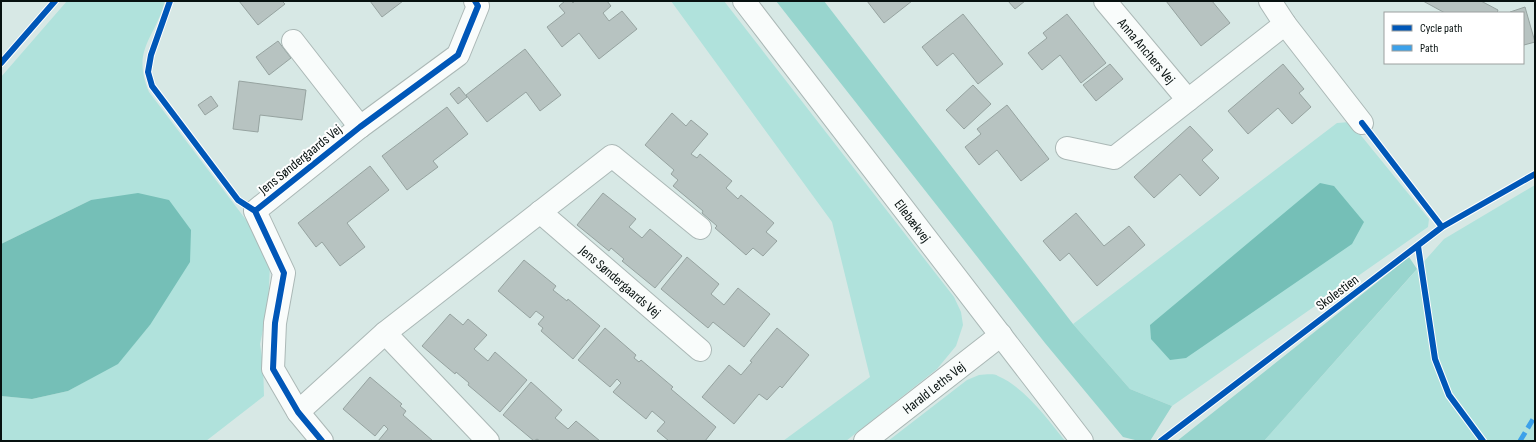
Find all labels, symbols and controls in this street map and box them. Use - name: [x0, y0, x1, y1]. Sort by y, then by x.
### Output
- legend: [1384, 12, 1524, 64]
- street label: Anna Anchers Vej: [1113, 14, 1179, 87]
- text: Cycle path: [1420, 21, 1462, 36]
- text: Path: [1420, 41, 1438, 56]
- street label: Jens Søndergaards Vej: [255, 121, 345, 199]
- street label: Ellebækvej: [890, 196, 934, 246]
- street label: Jens Søndergaards Vej: [575, 241, 664, 321]
- street label: Skolestien: [1313, 271, 1362, 314]
- street label: Harald Leths Vej: [899, 358, 969, 418]

